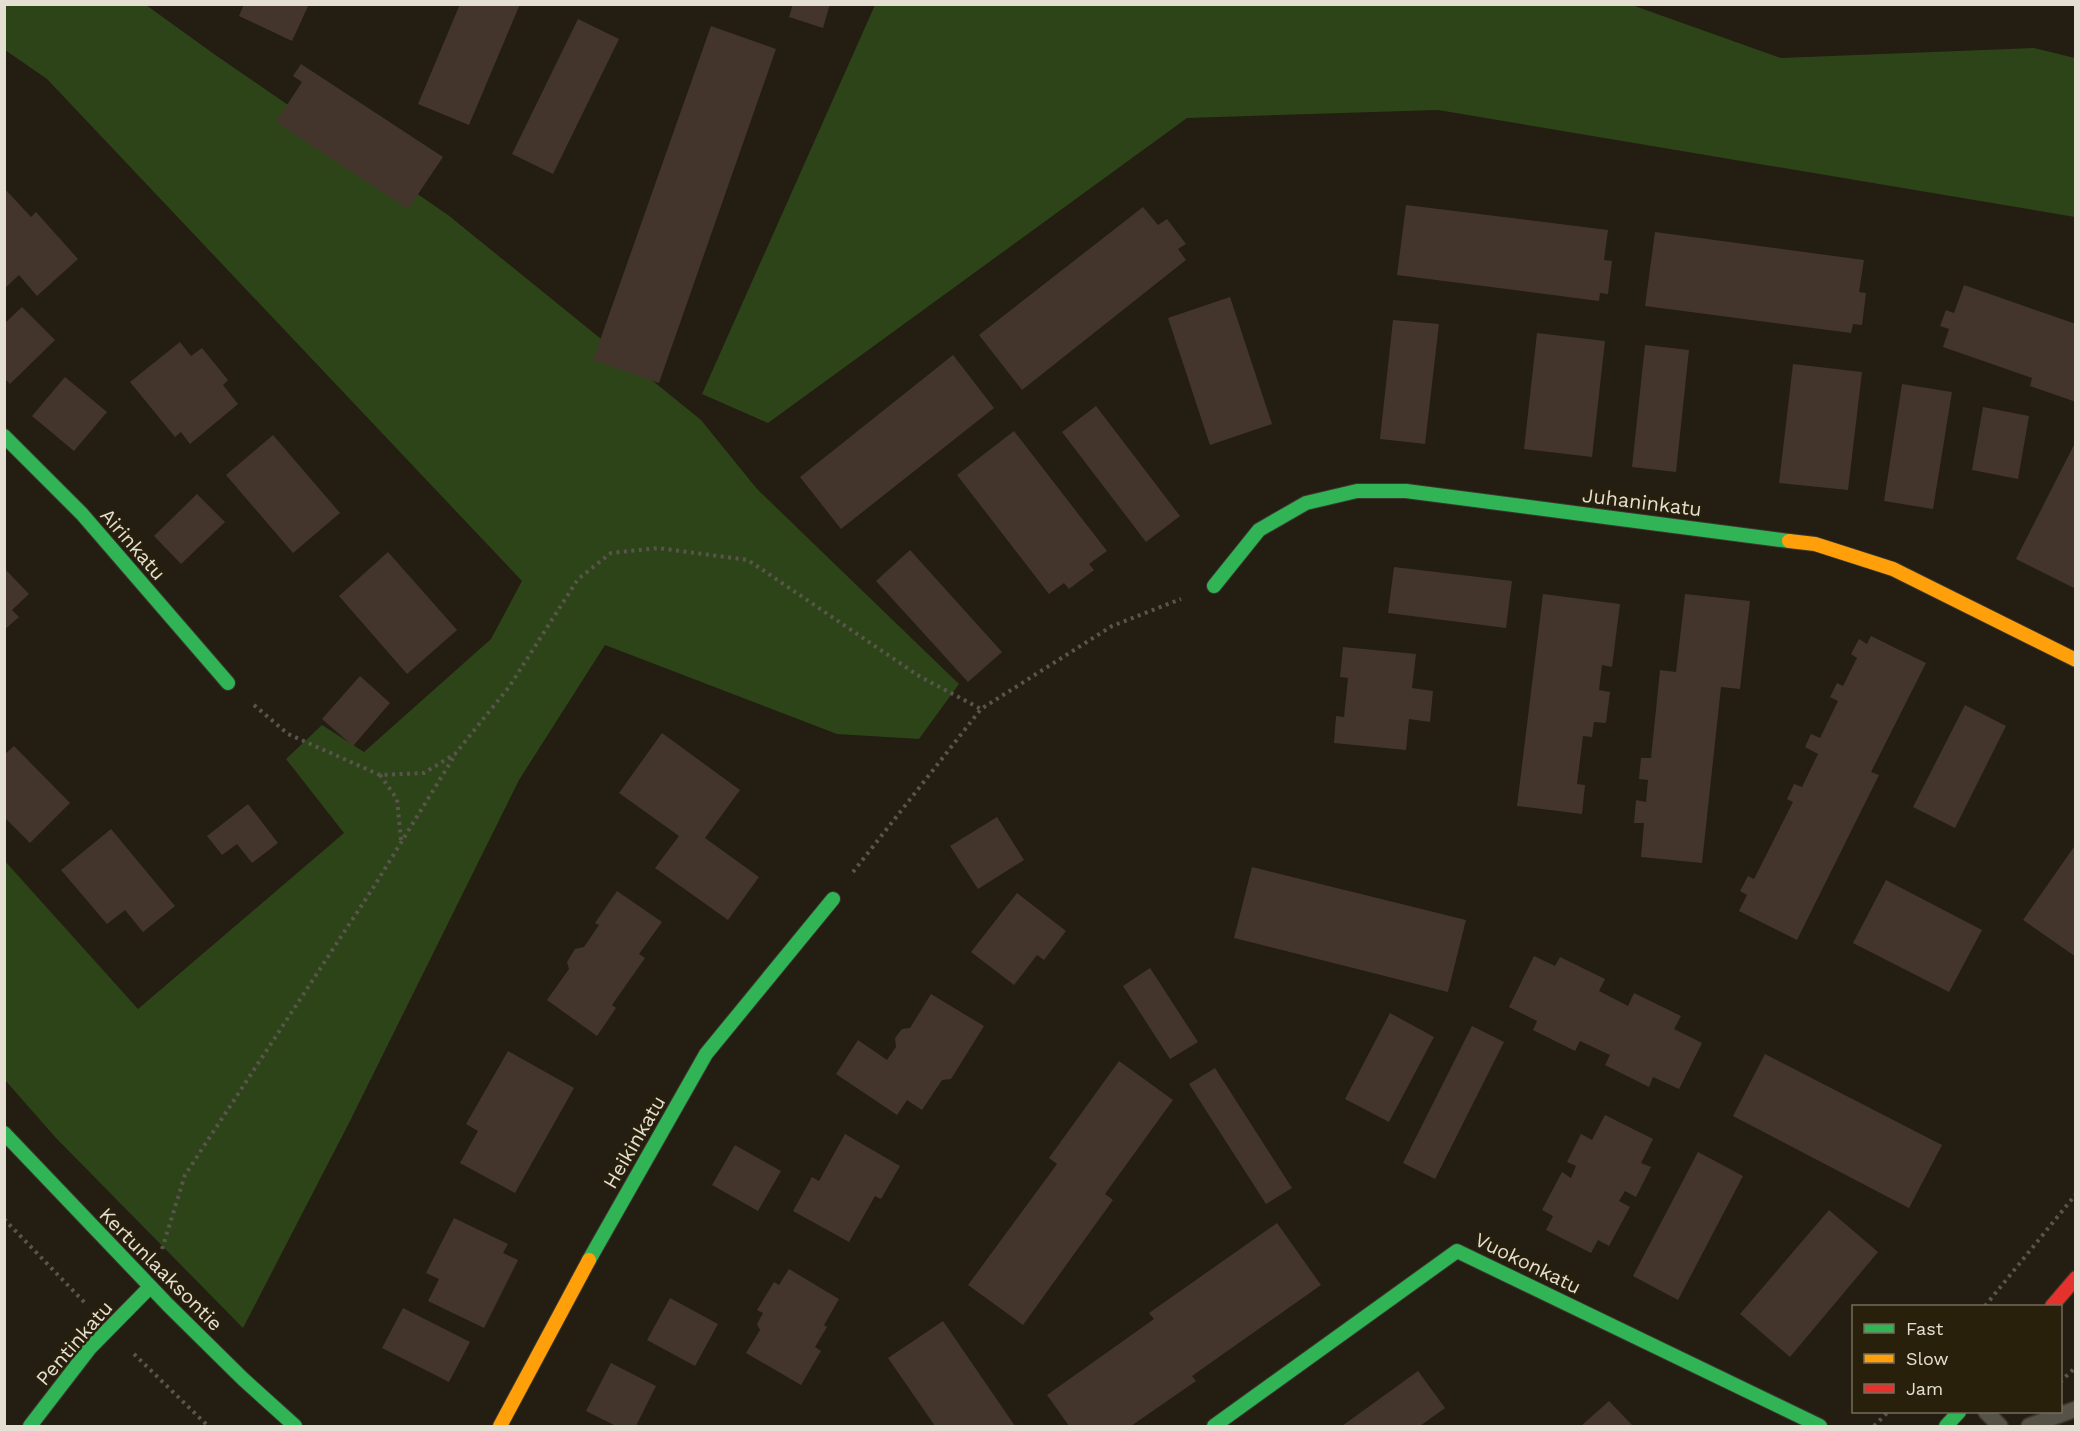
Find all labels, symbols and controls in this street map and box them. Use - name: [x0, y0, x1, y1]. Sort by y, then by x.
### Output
- street label: Juhaninkatu: [1581, 483, 1703, 521]
- street label: Airinkatu: [95, 503, 171, 585]
- street label: Heikinkatu: [598, 1091, 670, 1193]
- street label: Kertunlaaksontie: [94, 1202, 228, 1336]
- street label: Vuokonkatu: [1471, 1227, 1585, 1299]
- street label: Pentinkatu: [31, 1296, 117, 1390]
- legend: [1852, 1305, 2062, 1413]
- text: Fast: [1906, 1318, 1944, 1339]
- text: Slow: [1906, 1348, 1949, 1369]
- text: Jam: [1906, 1378, 1943, 1399]

